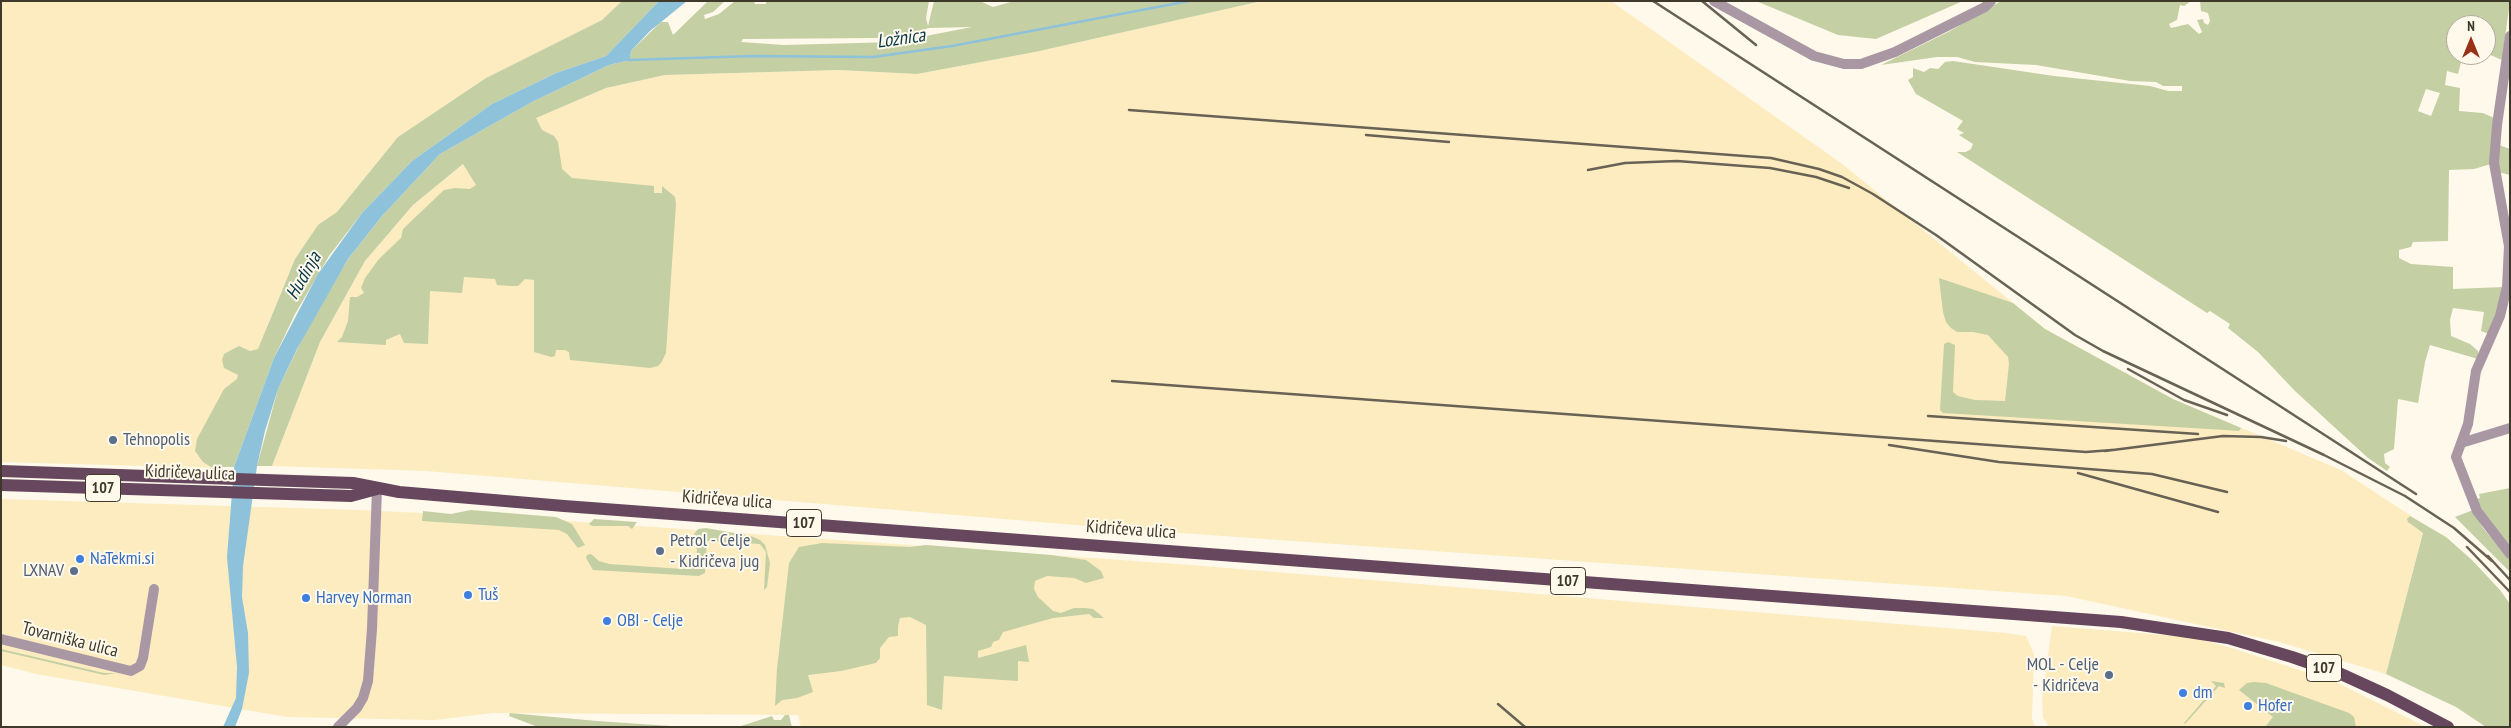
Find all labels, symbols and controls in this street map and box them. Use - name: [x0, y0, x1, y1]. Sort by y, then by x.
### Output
- north arrow: [2446, 15, 2496, 65]
- text: N: [2467, 17, 2475, 35]
- water label: Ložnica: [875, 24, 927, 54]
- water label: Hudinja: [281, 248, 327, 304]
- place label: Tehnopolis: [123, 429, 190, 451]
- marker: Tehnopolis: [107, 434, 119, 446]
- street label: Kidričeva ulica: [145, 461, 235, 485]
- road number: 107: [86, 474, 120, 502]
- street label: Kidričeva ulica: [681, 486, 773, 514]
- road number: 107: [786, 509, 822, 536]
- street label: Kidričeva ulica: [1085, 516, 1177, 544]
- place label: Petrol - Celje - Kidričeva jug: [670, 530, 759, 572]
- marker: Petrol - Celje - Kidričeva jug: [654, 545, 666, 557]
- place label: NaTekmi.si: [90, 548, 155, 570]
- marker: NaTekmi.si: [74, 553, 86, 565]
- place label: LXNAV: [23, 560, 64, 582]
- marker: LXNAV: [68, 565, 80, 577]
- road number: 107: [1550, 568, 1586, 594]
- place label: Tuš: [478, 584, 498, 606]
- place label: Harvey Norman: [316, 587, 412, 609]
- marker: Tuš: [462, 589, 474, 601]
- marker: Harvey Norman: [300, 592, 312, 604]
- place label: OBI - Celje: [617, 610, 683, 632]
- marker: OBI - Celje: [601, 615, 613, 627]
- street label: Tovarniška ulica: [20, 618, 120, 662]
- place label: MOL - Celje - Kidričeva: [2027, 654, 2099, 696]
- road number: 107: [2306, 654, 2342, 681]
- marker: MOL - Celje - Kidričeva: [2103, 669, 2115, 681]
- place label: dm: [2193, 682, 2213, 704]
- marker: dm: [2177, 687, 2189, 699]
- place label: Hofer: [2258, 695, 2292, 717]
- marker: Hofer: [2242, 700, 2254, 712]

